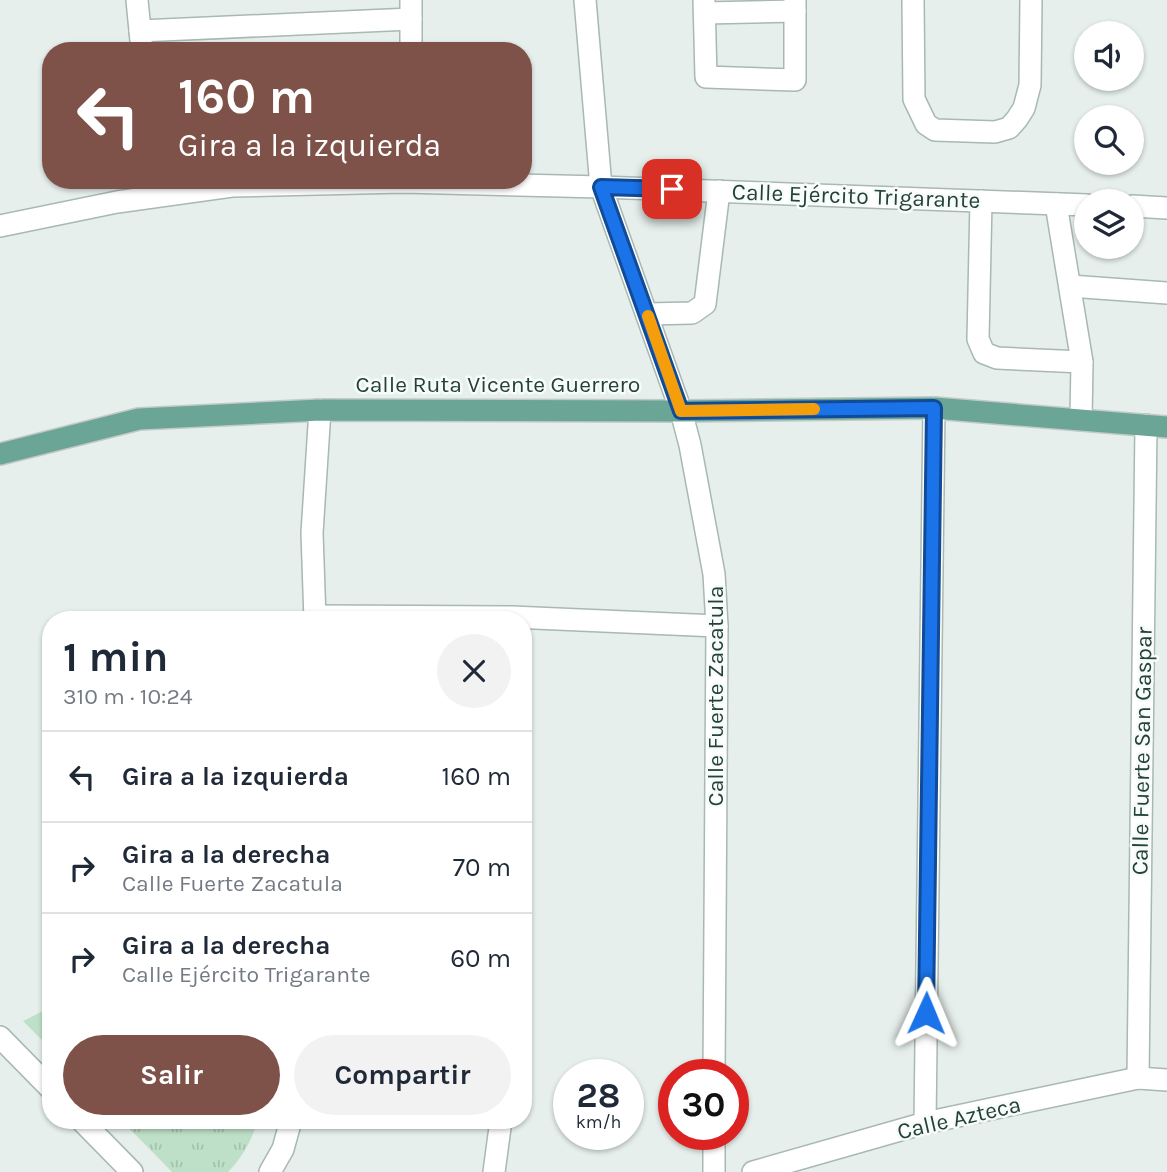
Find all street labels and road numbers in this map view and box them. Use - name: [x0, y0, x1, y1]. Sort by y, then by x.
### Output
- street label: Calle Ejército Trigarante: [731, 178, 981, 214]
- street label: Calle Ruta Vicente Guerrero: [356, 371, 640, 398]
- street label: Calle Fuerte Zacatula: [702, 586, 729, 806]
- street label: Calle Fuerte San Gaspar: [1126, 626, 1158, 875]
- street label: Calle Azteca: [895, 1091, 1023, 1145]

